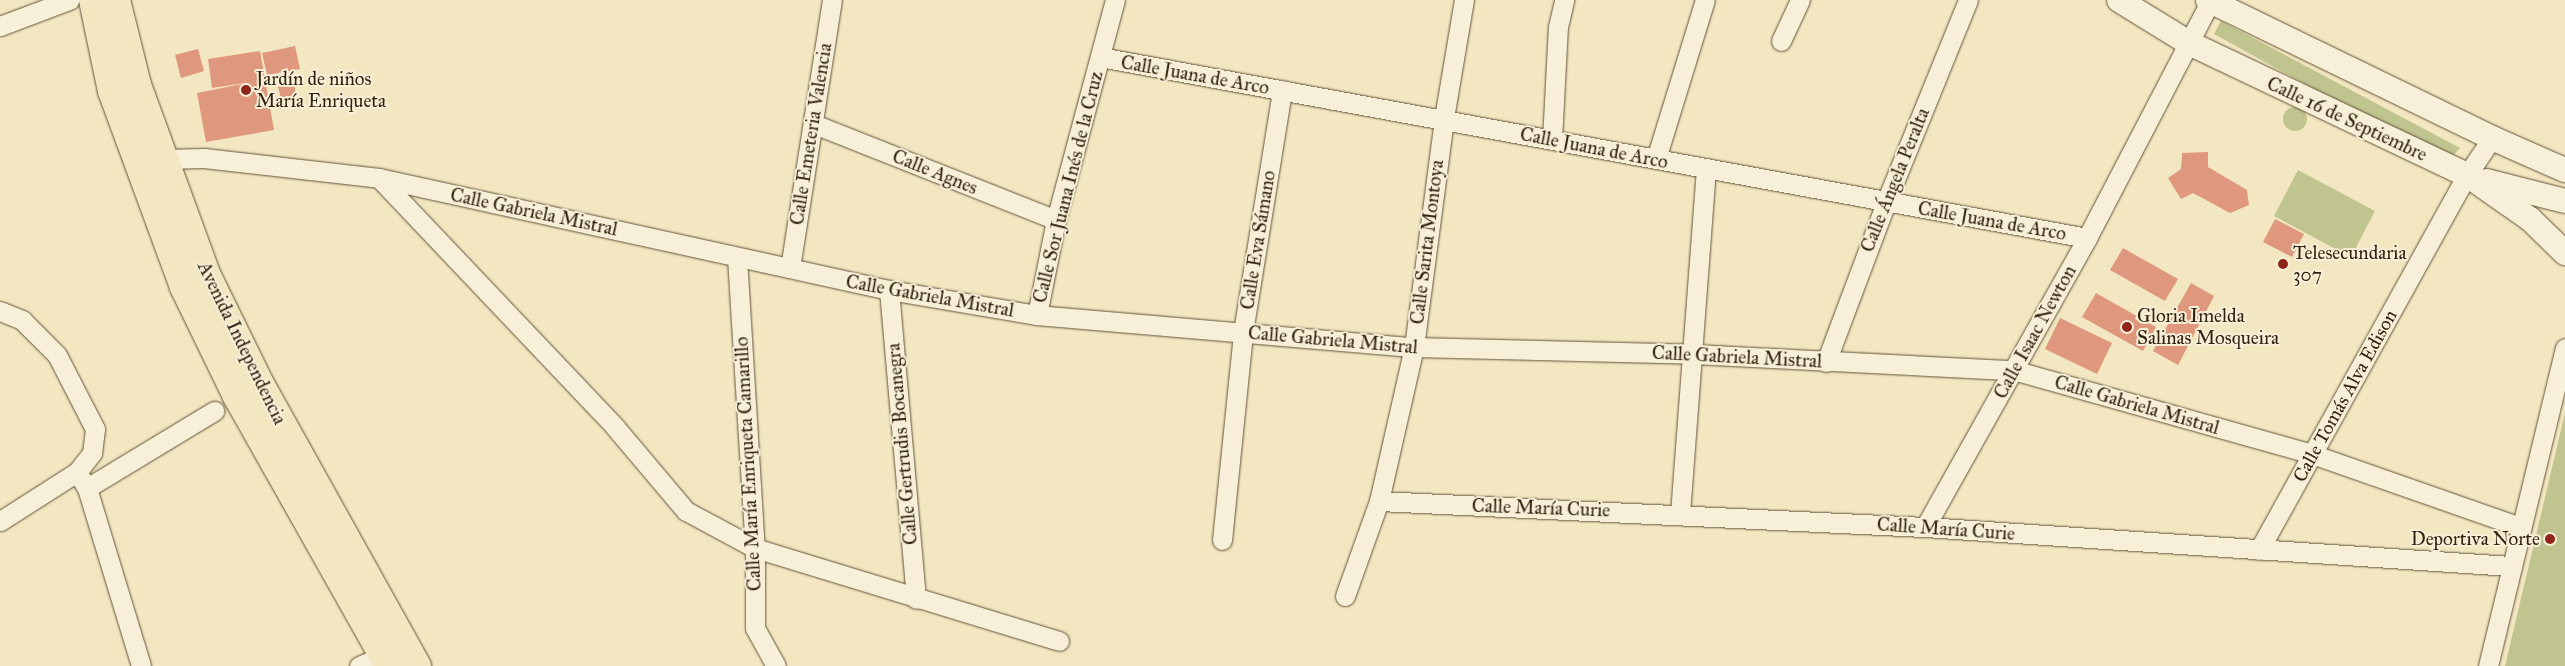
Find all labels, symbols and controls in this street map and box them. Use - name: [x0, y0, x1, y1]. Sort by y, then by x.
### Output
- street label: Calle Emeteria Valencia: [785, 41, 837, 227]
- street label: Calle Juana de Arco: [1119, 51, 1271, 99]
- place label: Jardín de niños María Enriqueta: [256, 68, 386, 112]
- street label: Calle Sor Juana Inés de la Cruz: [1028, 69, 1108, 305]
- street label: Calle 16 de Septiembre: [2263, 72, 2431, 166]
- marker: Jardín de niños María Enriqueta: [240, 84, 252, 96]
- street label: Calle Ángela Peralta: [1856, 105, 1934, 255]
- street label: Calle Juana de Arco: [1518, 122, 1670, 174]
- street label: Calle Agnes: [889, 145, 981, 199]
- street label: Calle Sarita Montoya: [1406, 158, 1448, 326]
- street label: Calle Eva Sámano: [1236, 169, 1280, 311]
- street label: Calle Gabriela Mistral: [448, 183, 620, 241]
- street label: Calle Juana de Arco: [1916, 197, 2068, 245]
- place label: Telesecundaria 307: [2293, 242, 2407, 286]
- street label: Avenida Independencia: [193, 258, 291, 428]
- marker: Telesecundaria 307: [2277, 258, 2289, 270]
- street label: Calle Isaac Newton: [1989, 261, 2081, 403]
- street label: Calle Gabriela Mistral: [844, 270, 1016, 322]
- place label: Gloria Imelda Salinas Mosqueira: [2137, 305, 2279, 349]
- street label: Calle Tomás Alva Edison: [2288, 306, 2402, 486]
- street label: Calle Gabriela Mistral: [1247, 321, 1419, 359]
- marker: Gloria Imelda Salinas Mosqueira: [2121, 321, 2133, 333]
- street label: Calle María Enriqueta Camarillo: [730, 336, 766, 592]
- street label: Calle Gabriela Mistral: [1651, 341, 1823, 373]
- street label: Calle Gertrudis Bocanegra: [882, 342, 922, 546]
- street label: Calle Gabriela Mistral: [2052, 371, 2222, 439]
- street label: Calle María Curie: [1471, 494, 1611, 522]
- street label: Calle María Curie: [1876, 513, 2016, 545]
- place label: Deportiva Norte: [2411, 528, 2540, 550]
- marker: Deportiva Norte: [2544, 533, 2556, 545]

